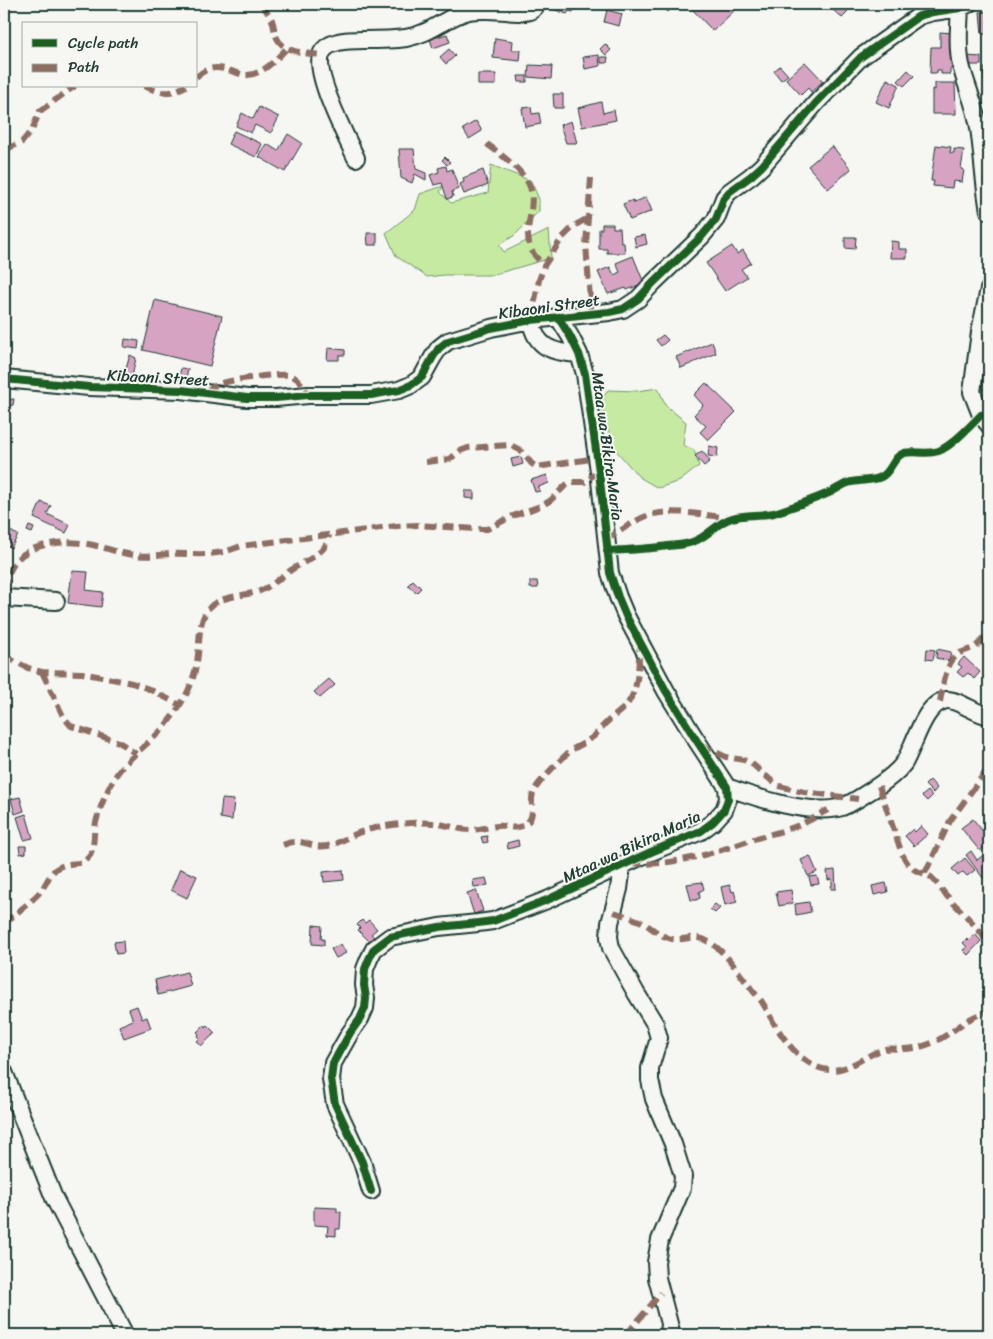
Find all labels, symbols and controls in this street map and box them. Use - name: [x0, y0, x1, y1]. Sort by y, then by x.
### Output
- legend: [22, 22, 198, 88]
- text: Cycle path: [68, 30, 139, 56]
- text: Path: [68, 54, 99, 80]
- street label: Kibaoni Street: [497, 285, 602, 328]
- street label: Kibaoni Street: [106, 360, 210, 395]
- street label: Mtaa wa Bikira Maria: [583, 370, 632, 522]
- street label: Mtaa wa Bikira Maria: [557, 802, 705, 891]

